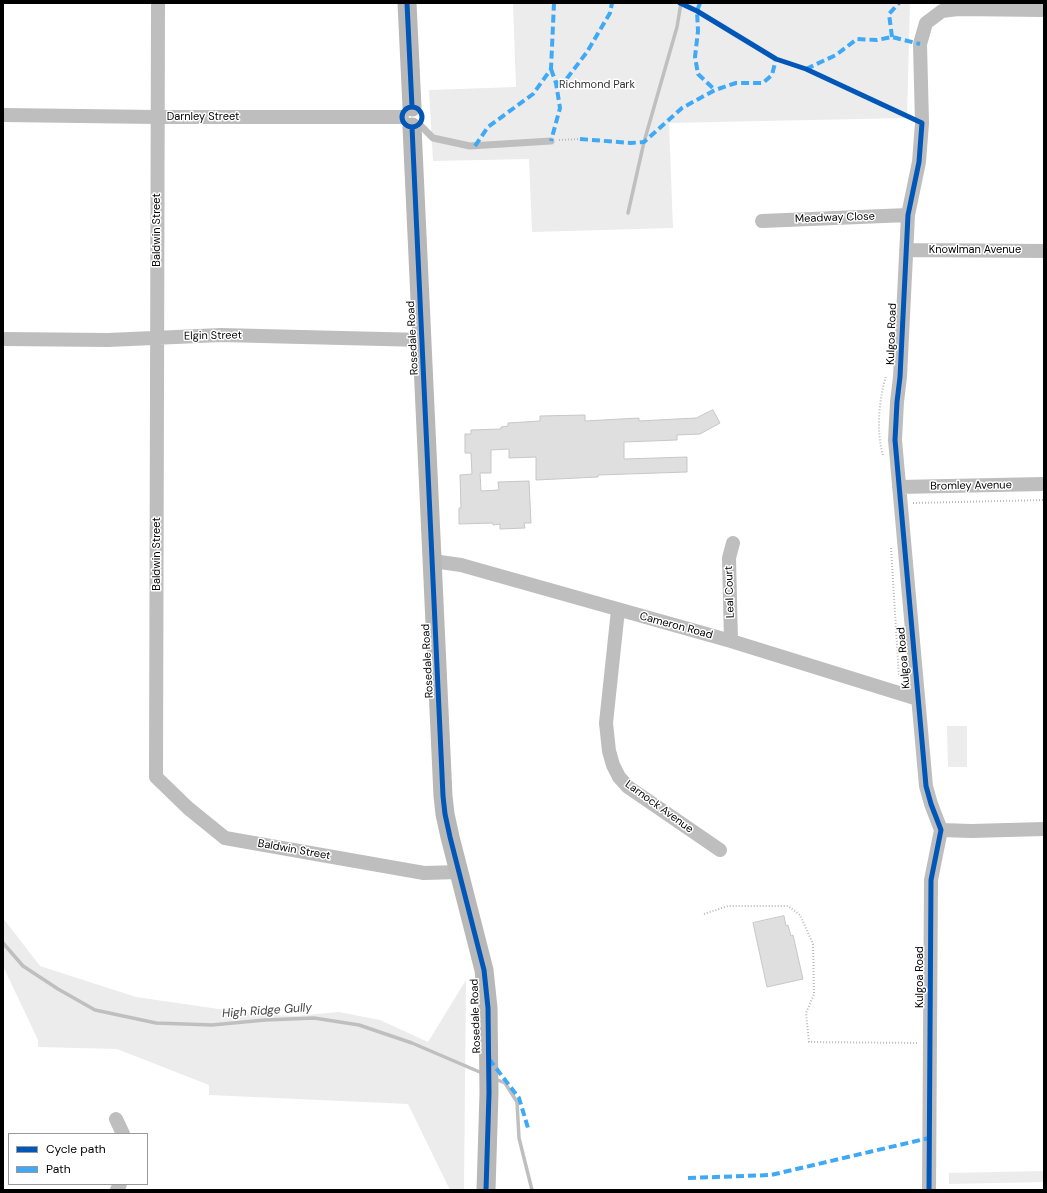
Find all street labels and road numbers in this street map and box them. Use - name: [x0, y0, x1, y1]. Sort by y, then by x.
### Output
- street label: Darnley Street: [167, 110, 239, 124]
- street label: Baldwin Street: [150, 193, 164, 267]
- street label: Meadway Close: [795, 210, 875, 226]
- street label: Knowlman Avenue: [929, 243, 1021, 257]
- street label: Rosedale Road: [404, 300, 422, 376]
- street label: Kulgoa Road: [884, 303, 900, 365]
- street label: Elgin Street: [184, 329, 242, 343]
- street label: Bromley Avenue: [930, 479, 1012, 493]
- street label: Baldwin Street: [150, 517, 164, 591]
- street label: Leal Court: [722, 566, 738, 618]
- street label: Cameron Road: [638, 610, 714, 642]
- street label: Rosedale Road: [419, 623, 437, 699]
- street label: Kulgoa Road: [895, 627, 913, 689]
- street label: Larnock Avenue: [622, 778, 696, 836]
- street label: Baldwin Street: [257, 837, 331, 863]
- street label: Kulgoa Road: [913, 946, 927, 1008]
- street label: Rosedale Road: [468, 978, 484, 1054]

